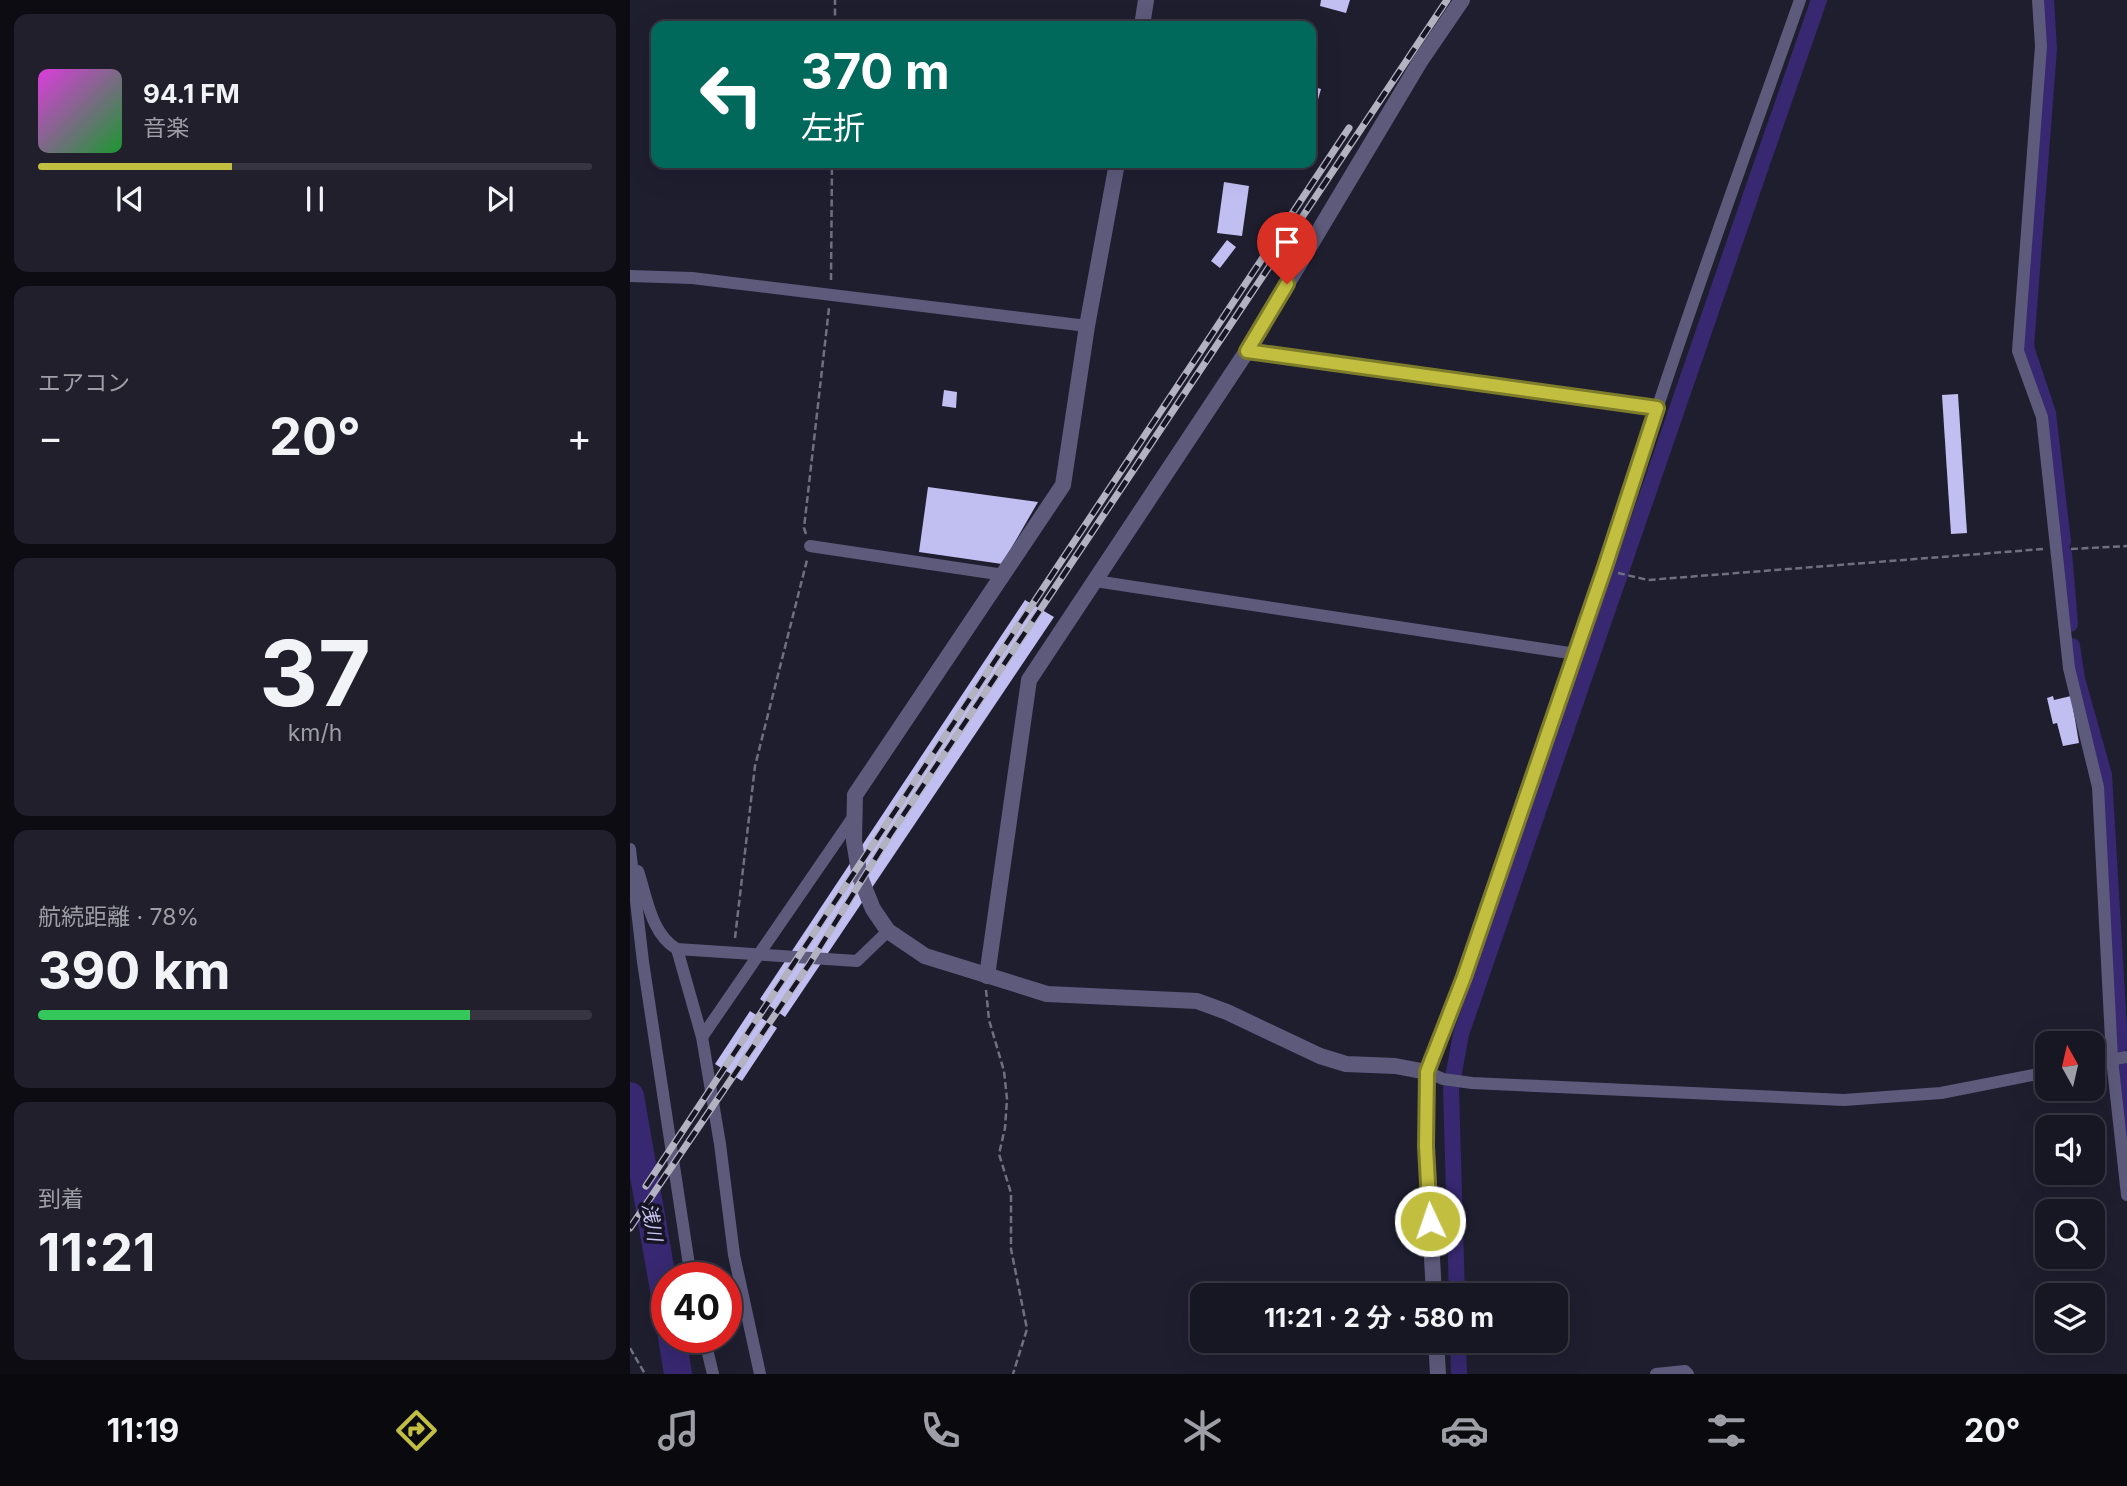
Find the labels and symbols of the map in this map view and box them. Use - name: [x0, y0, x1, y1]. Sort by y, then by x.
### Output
- pin: [1257, 212, 1317, 284]
- north arrow: [2035, 1031, 2105, 1101]
- position arrow: [1393, 1184, 1467, 1258]
- water label: 浅川: [637, 1201, 667, 1245]
- speed limit sign: 40: [651, 1262, 742, 1353]

